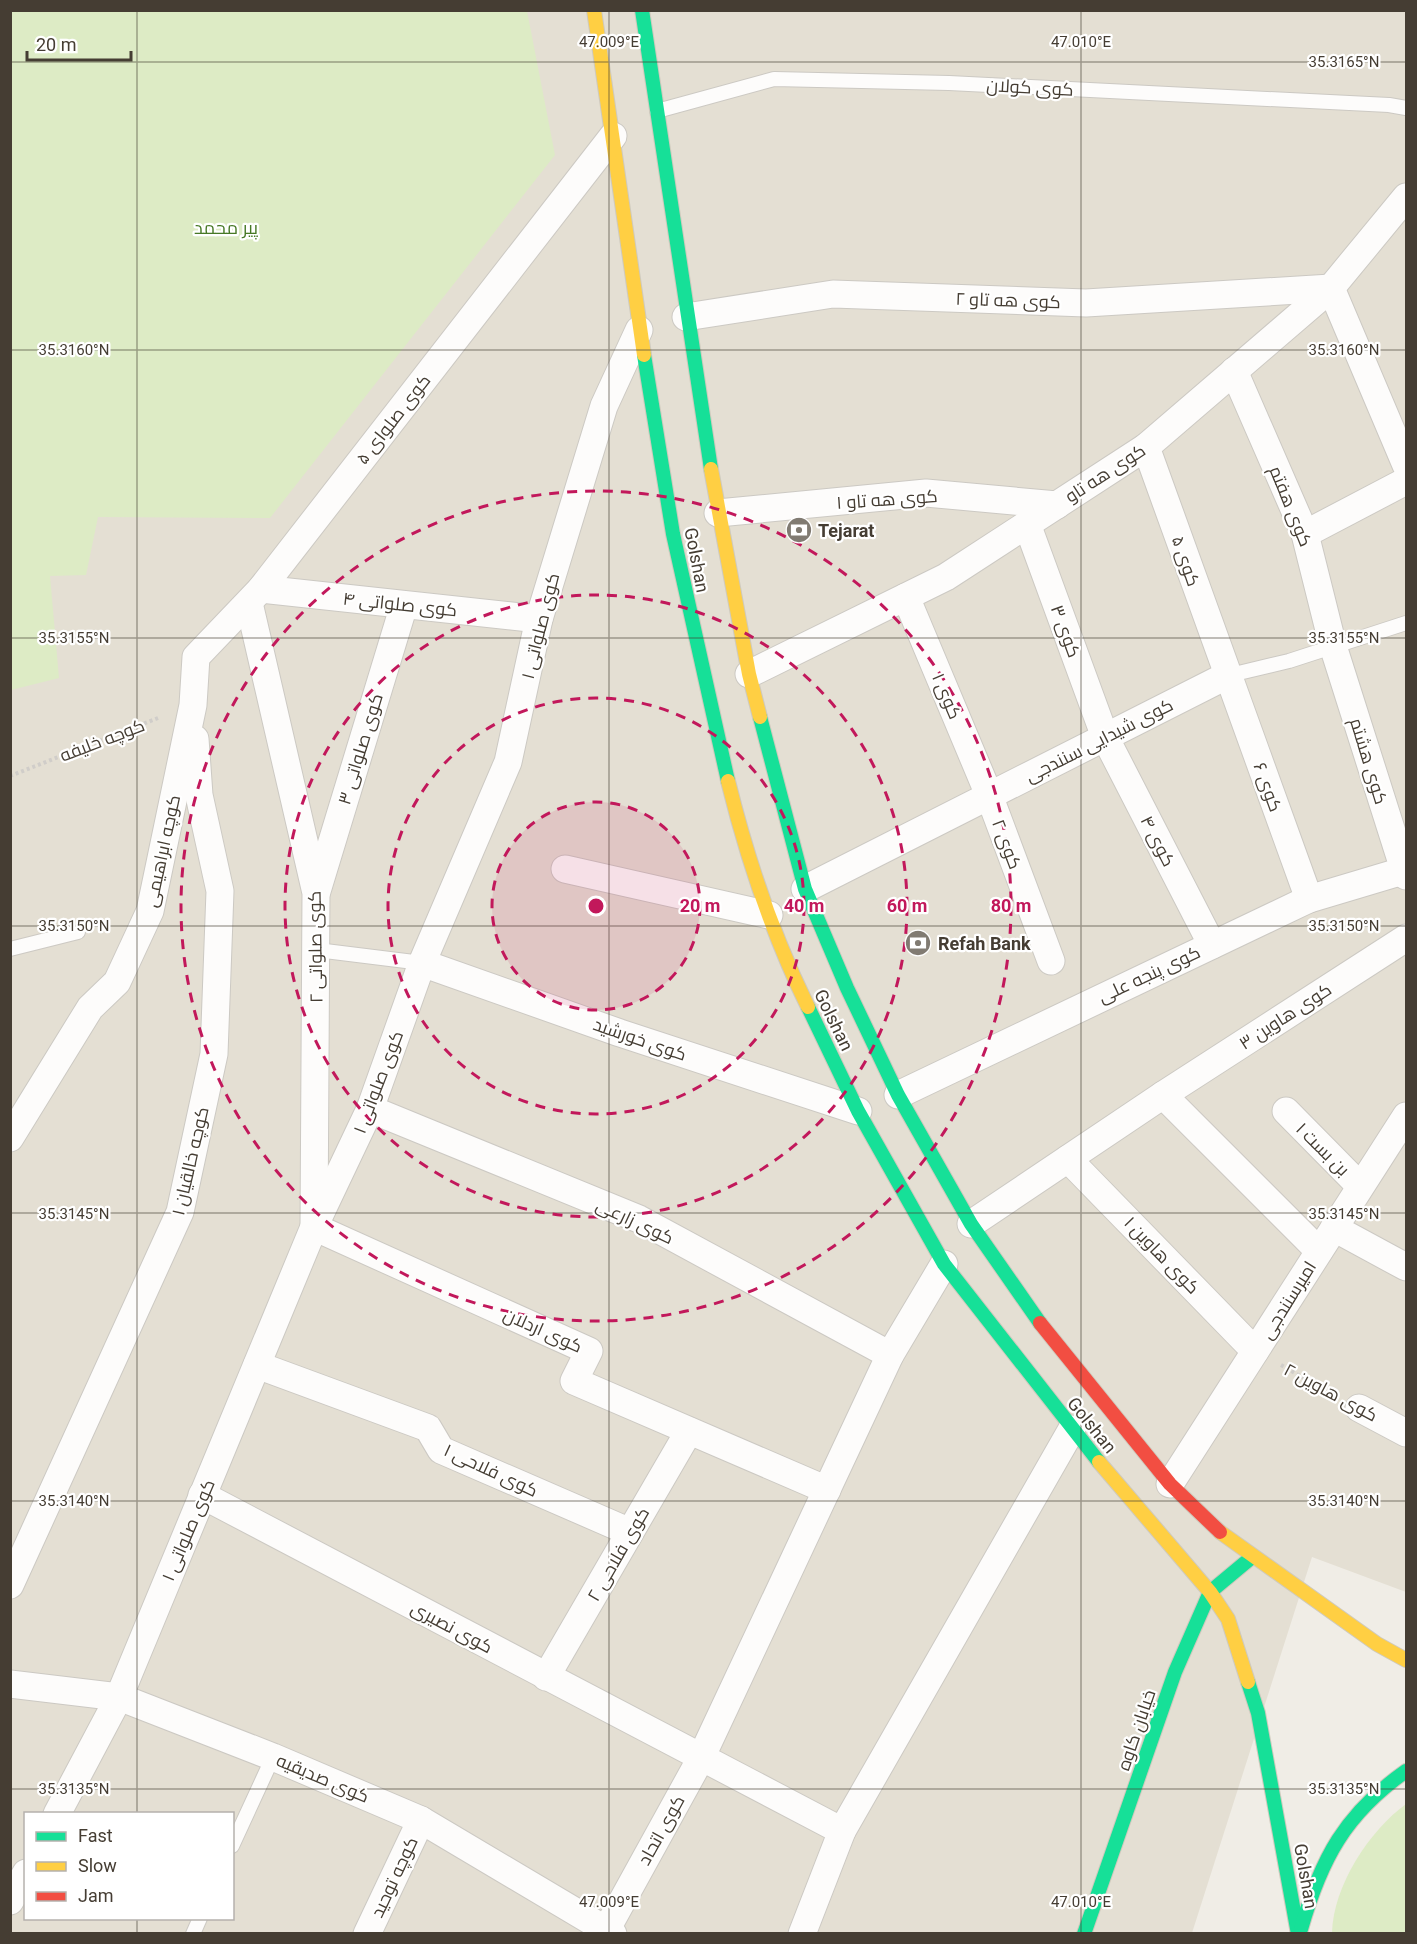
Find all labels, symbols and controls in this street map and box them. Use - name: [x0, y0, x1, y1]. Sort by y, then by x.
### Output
- scale bar: [27, 24, 130, 62]
- text: 47.009°E: [579, 33, 640, 51]
- text: 47.010°E: [1051, 33, 1112, 51]
- text: 20 m: [36, 34, 76, 55]
- text: 35.3165°N: [1309, 53, 1379, 71]
- street label: کوی کولان: [986, 74, 1074, 101]
- park label: پیر محمد: [194, 217, 258, 240]
- street label: کوی هه تاو ۲: [955, 288, 1061, 313]
- text: 35.3160°N: [39, 341, 109, 359]
- text: 35.3160°N: [1309, 341, 1379, 359]
- street label: کوی صلوای ۵: [351, 370, 435, 469]
- street label: کوی هه تاو: [1061, 439, 1150, 508]
- street label: کوی هفتم: [1263, 463, 1317, 550]
- street label: کوی هه تاو ۱: [836, 485, 938, 514]
- bank icon: Tejarat: [784, 515, 814, 545]
- place label: Tejarat: [818, 520, 874, 541]
- street label: Golshan: [680, 526, 714, 594]
- street label: کوی ۵: [1167, 533, 1204, 589]
- street label: کوی صلواتی ۱: [517, 571, 564, 681]
- street label: کوی صلواتی ۴: [342, 588, 458, 621]
- street label: کوی ۳: [1046, 602, 1085, 661]
- text: 35.3155°N: [39, 629, 109, 647]
- text: 35.3155°N: [1309, 629, 1379, 647]
- street label: کوی ۱: [927, 670, 966, 722]
- street label: کوی صلواتی ۳: [333, 691, 388, 807]
- street label: کوی شیدایی سنندجی: [1022, 694, 1177, 787]
- street label: کوچه خلیفه: [57, 714, 148, 768]
- street label: کوی هشتم: [1344, 715, 1392, 807]
- street label: کوی ۶: [1248, 760, 1287, 815]
- street label: کوچه ابراهیمی: [140, 793, 186, 909]
- street label: کوی ۴: [1135, 812, 1180, 870]
- street label: کوی ۲: [987, 816, 1026, 872]
- street label: کوی صلواتی ۲: [304, 891, 327, 1003]
- text: 20 m: [680, 895, 720, 916]
- text: 40 m: [784, 895, 824, 916]
- text: 60 m: [887, 895, 927, 916]
- text: 80 m: [991, 895, 1031, 916]
- centre of rings: [586, 896, 606, 916]
- text: 35.3150°N: [39, 917, 109, 935]
- text: 35.3150°N: [1309, 917, 1379, 935]
- bank icon: Refah Bank: [903, 928, 933, 958]
- place label: Refah Bank: [938, 933, 1031, 954]
- street label: کوی پنجه علی: [1095, 941, 1204, 1009]
- street label: کوی هاوین ۳: [1235, 978, 1336, 1054]
- street label: Golshan: [810, 986, 858, 1054]
- street label: کوی خورشید: [590, 1013, 689, 1066]
- street label: کوی صلواتی ۱: [349, 1028, 408, 1137]
- street label: کوچه خالقیان ۱: [167, 1105, 215, 1218]
- street label: بن بست ۱: [1291, 1118, 1354, 1181]
- street label: کوی زارعی: [592, 1194, 677, 1249]
- text: 35.3145°N: [39, 1205, 109, 1223]
- text: 35.3145°N: [1309, 1205, 1379, 1223]
- street label: کوی هاوین ۱: [1119, 1212, 1204, 1299]
- street label: امیرسنندجی: [1256, 1257, 1321, 1343]
- street label: کوی اردلان: [500, 1303, 586, 1358]
- street label: کوی هاوین ۲: [1280, 1359, 1381, 1426]
- street label: Golshan: [1063, 1393, 1121, 1457]
- street label: کوی فلاحی ۱: [440, 1439, 541, 1502]
- street label: کوی صلواتی ۱: [157, 1476, 220, 1584]
- text: 35.3140°N: [39, 1492, 109, 1510]
- text: 35.3140°N: [1309, 1492, 1379, 1510]
- street label: کوی فلاحی ۲: [583, 1503, 654, 1605]
- street label: کوی نصیری: [407, 1597, 496, 1658]
- street label: خیابان کاوه: [1112, 1687, 1161, 1773]
- street label: کوی صدیقیه: [273, 1749, 373, 1808]
- text: 35.3135°N: [39, 1780, 109, 1798]
- text: 35.3135°N: [1309, 1780, 1379, 1798]
- street label: کوی اتحاد: [633, 1791, 690, 1869]
- legend: [24, 1812, 234, 1920]
- text: Fast: [78, 1825, 113, 1846]
- street label: کوچه توحید: [366, 1833, 424, 1922]
- street label: Golshan: [1290, 1842, 1322, 1910]
- text: Slow: [78, 1855, 117, 1876]
- text: Jam: [78, 1885, 114, 1906]
- text: 47.009°E: [579, 1893, 640, 1911]
- text: 47.010°E: [1051, 1893, 1112, 1911]

